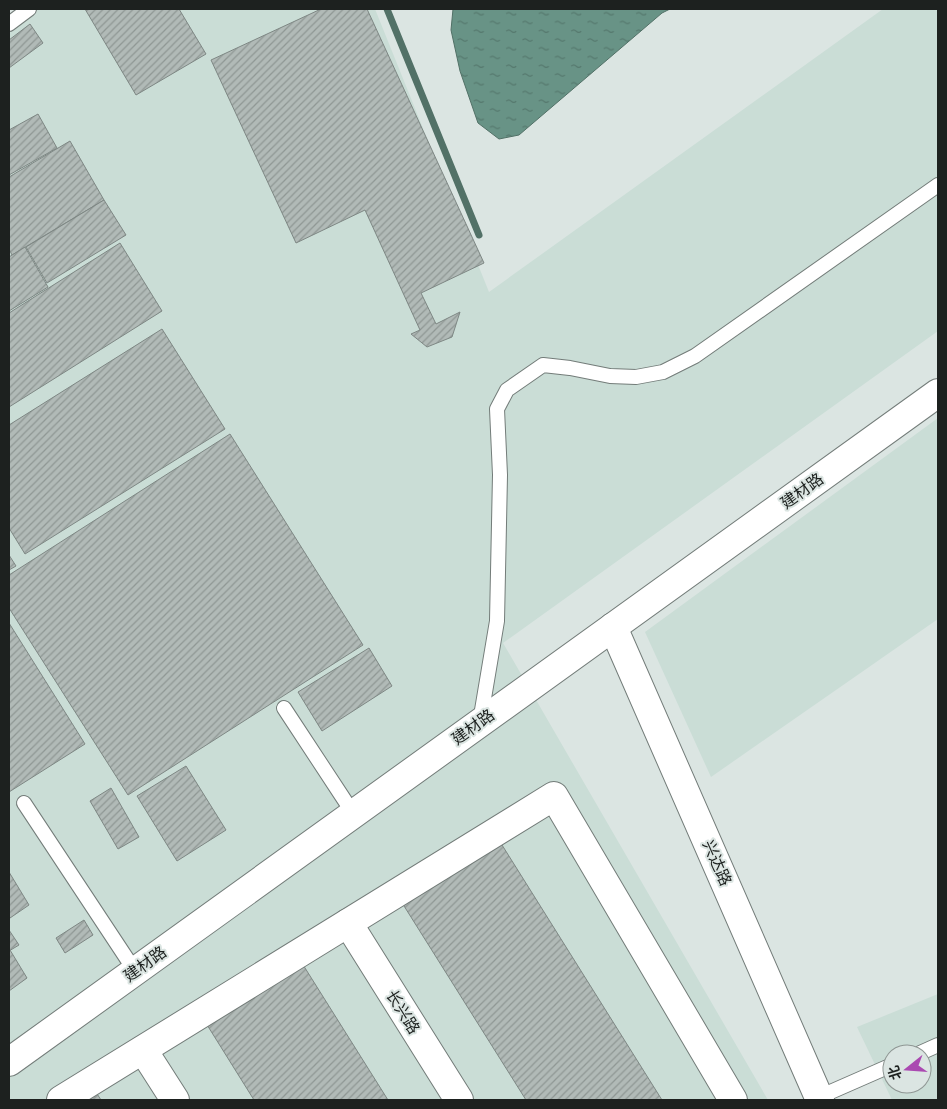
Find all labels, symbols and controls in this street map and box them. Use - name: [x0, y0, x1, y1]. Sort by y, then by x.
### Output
- street label: 建材路: [777, 469, 827, 513]
- street label: 建材路: [448, 705, 498, 749]
- street label: 兴达路: [699, 837, 735, 889]
- street label: 建材路: [120, 942, 170, 986]
- street label: 长兴路: [382, 987, 424, 1037]
- north arrow: [882, 1044, 932, 1094]
- text: 北: [885, 1063, 905, 1082]

